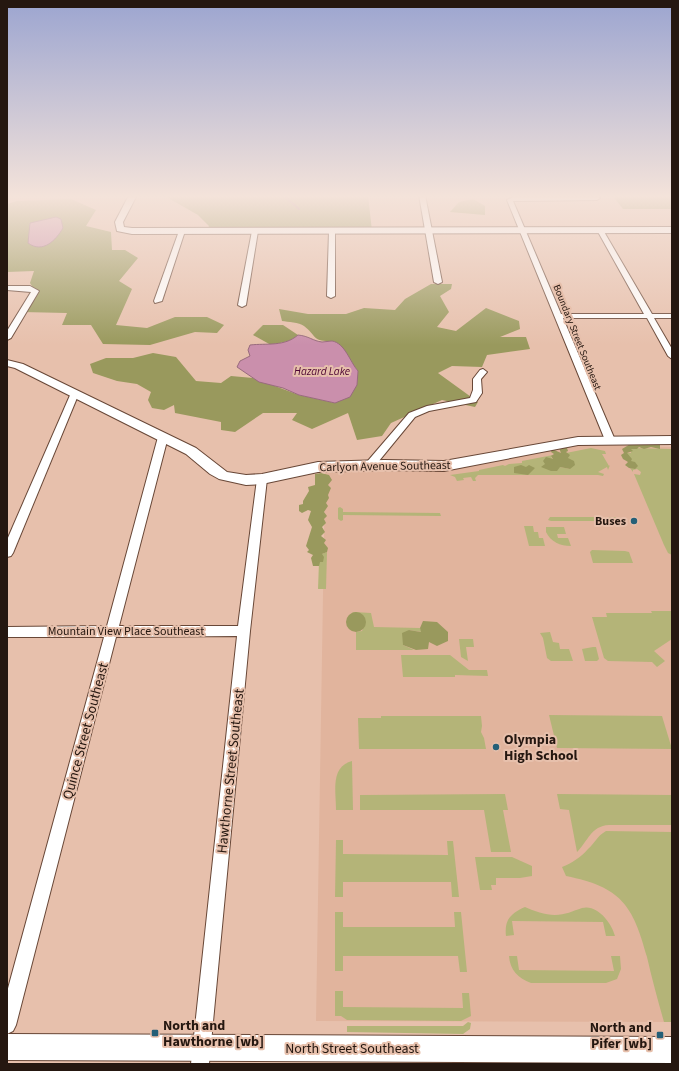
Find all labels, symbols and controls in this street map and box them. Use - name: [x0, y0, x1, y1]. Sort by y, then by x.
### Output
- street label: Boundary Street Southeast: [550, 283, 605, 393]
- water label: Hazard Lake: [294, 364, 350, 379]
- street label: Carlyon Avenue Southeast: [319, 457, 451, 476]
- place label: Buses: [595, 513, 626, 530]
- marker: Buses: [629, 516, 639, 526]
- street label: Mountain View Place Southeast: [48, 623, 204, 640]
- street label: Quince Street Southeast: [58, 660, 114, 802]
- street label: Hawthorne Street Southeast: [212, 688, 250, 854]
- place label: Olympia High School: [504, 730, 577, 766]
- marker: Olympia High School: [491, 742, 501, 752]
- place label: North and Hawthorne [wb]: [163, 1016, 264, 1052]
- place label: North and Pifer [wb]: [590, 1018, 652, 1054]
- marker: North and Hawthorne [wb]: [150, 1028, 160, 1038]
- marker: North and Pifer [wb]: [655, 1030, 665, 1040]
- street label: North Street Southeast: [285, 1039, 419, 1059]

